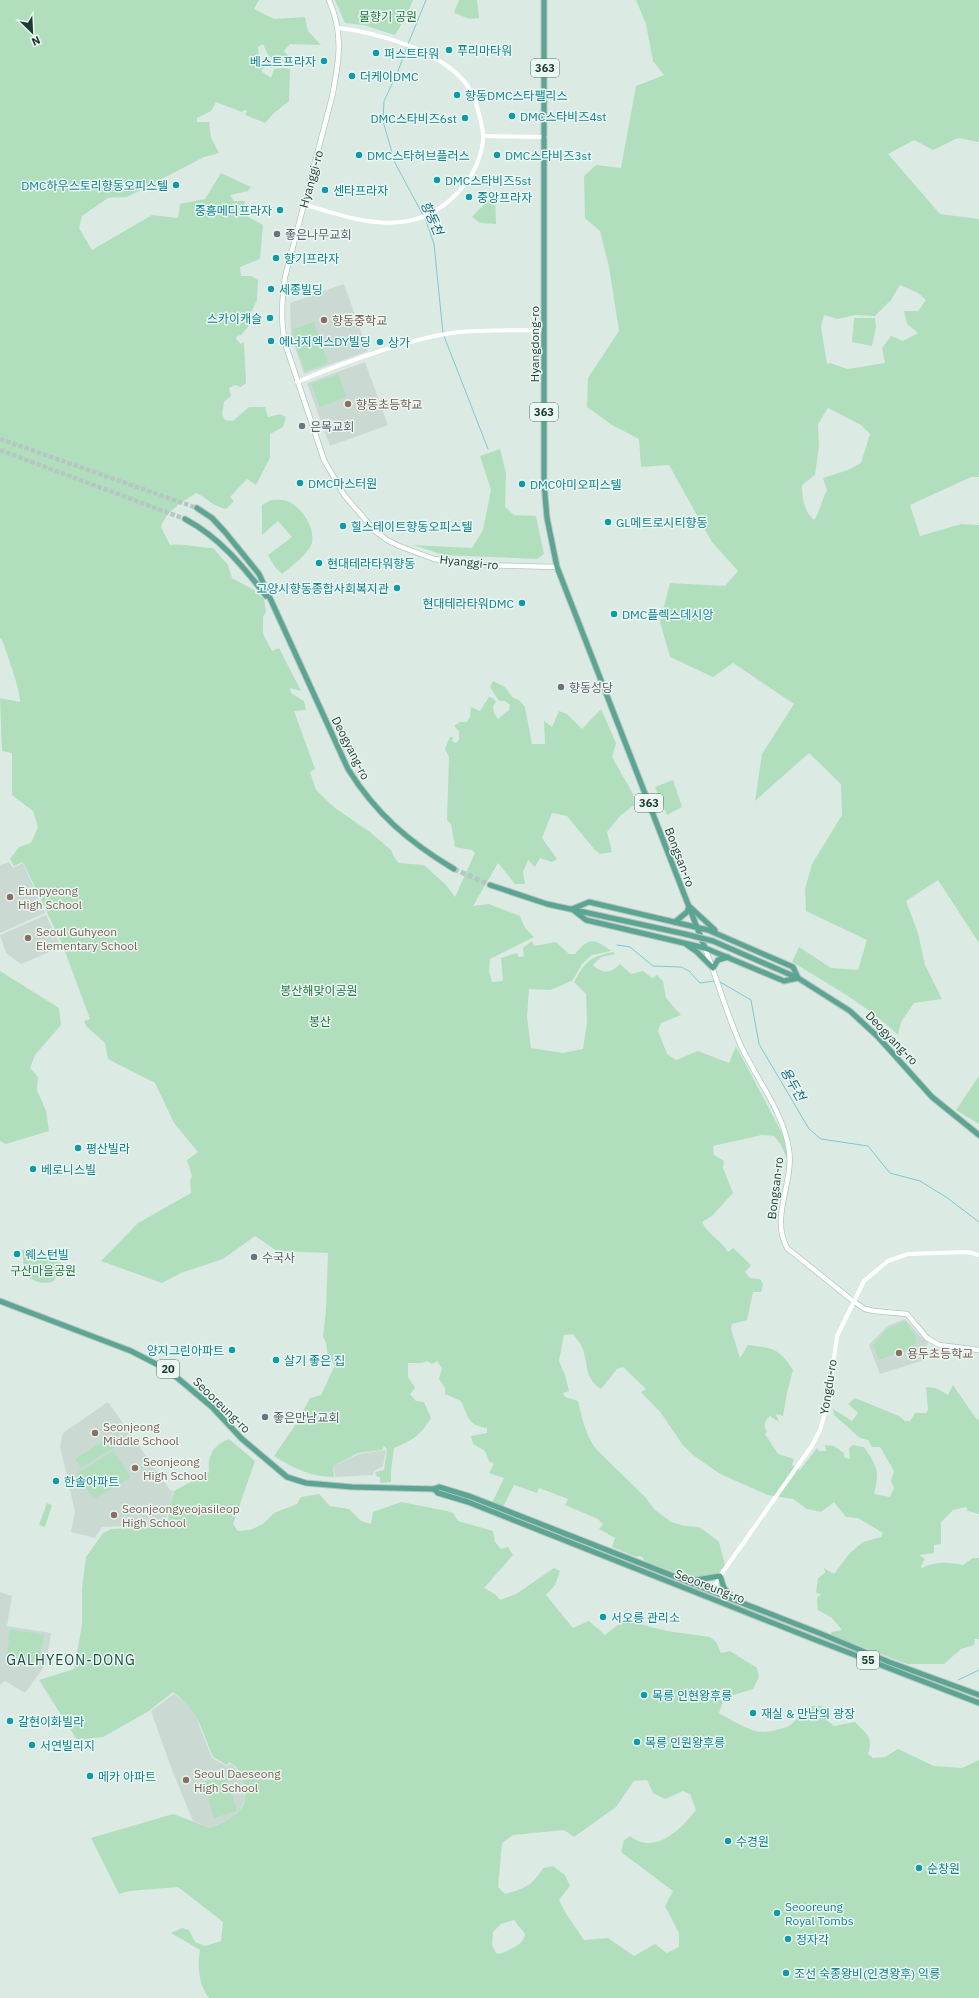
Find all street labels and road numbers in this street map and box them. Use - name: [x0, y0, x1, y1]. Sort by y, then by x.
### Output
- road number: 363: [531, 59, 559, 77]
- street label: Hyanggi-ro: [296, 148, 326, 209]
- street label: Hyangdong-ro: [527, 305, 542, 382]
- road number: 363: [530, 403, 558, 421]
- street label: Hyanggi-ro: [439, 551, 499, 573]
- street label: Deogyang-ro: [329, 714, 373, 782]
- road number: 363: [635, 794, 663, 812]
- street label: Bongsan-ro: [662, 825, 698, 889]
- street label: Deogyang-ro: [863, 1008, 922, 1068]
- street label: Bongsan-ro: [764, 1156, 786, 1220]
- street label: Yongdu-ro: [816, 1358, 840, 1416]
- road number: 20: [157, 1360, 179, 1378]
- street label: Seooreung-ro: [190, 1374, 254, 1436]
- street label: Seooreung-ro: [673, 1566, 747, 1606]
- road number: 55: [857, 1651, 879, 1669]

